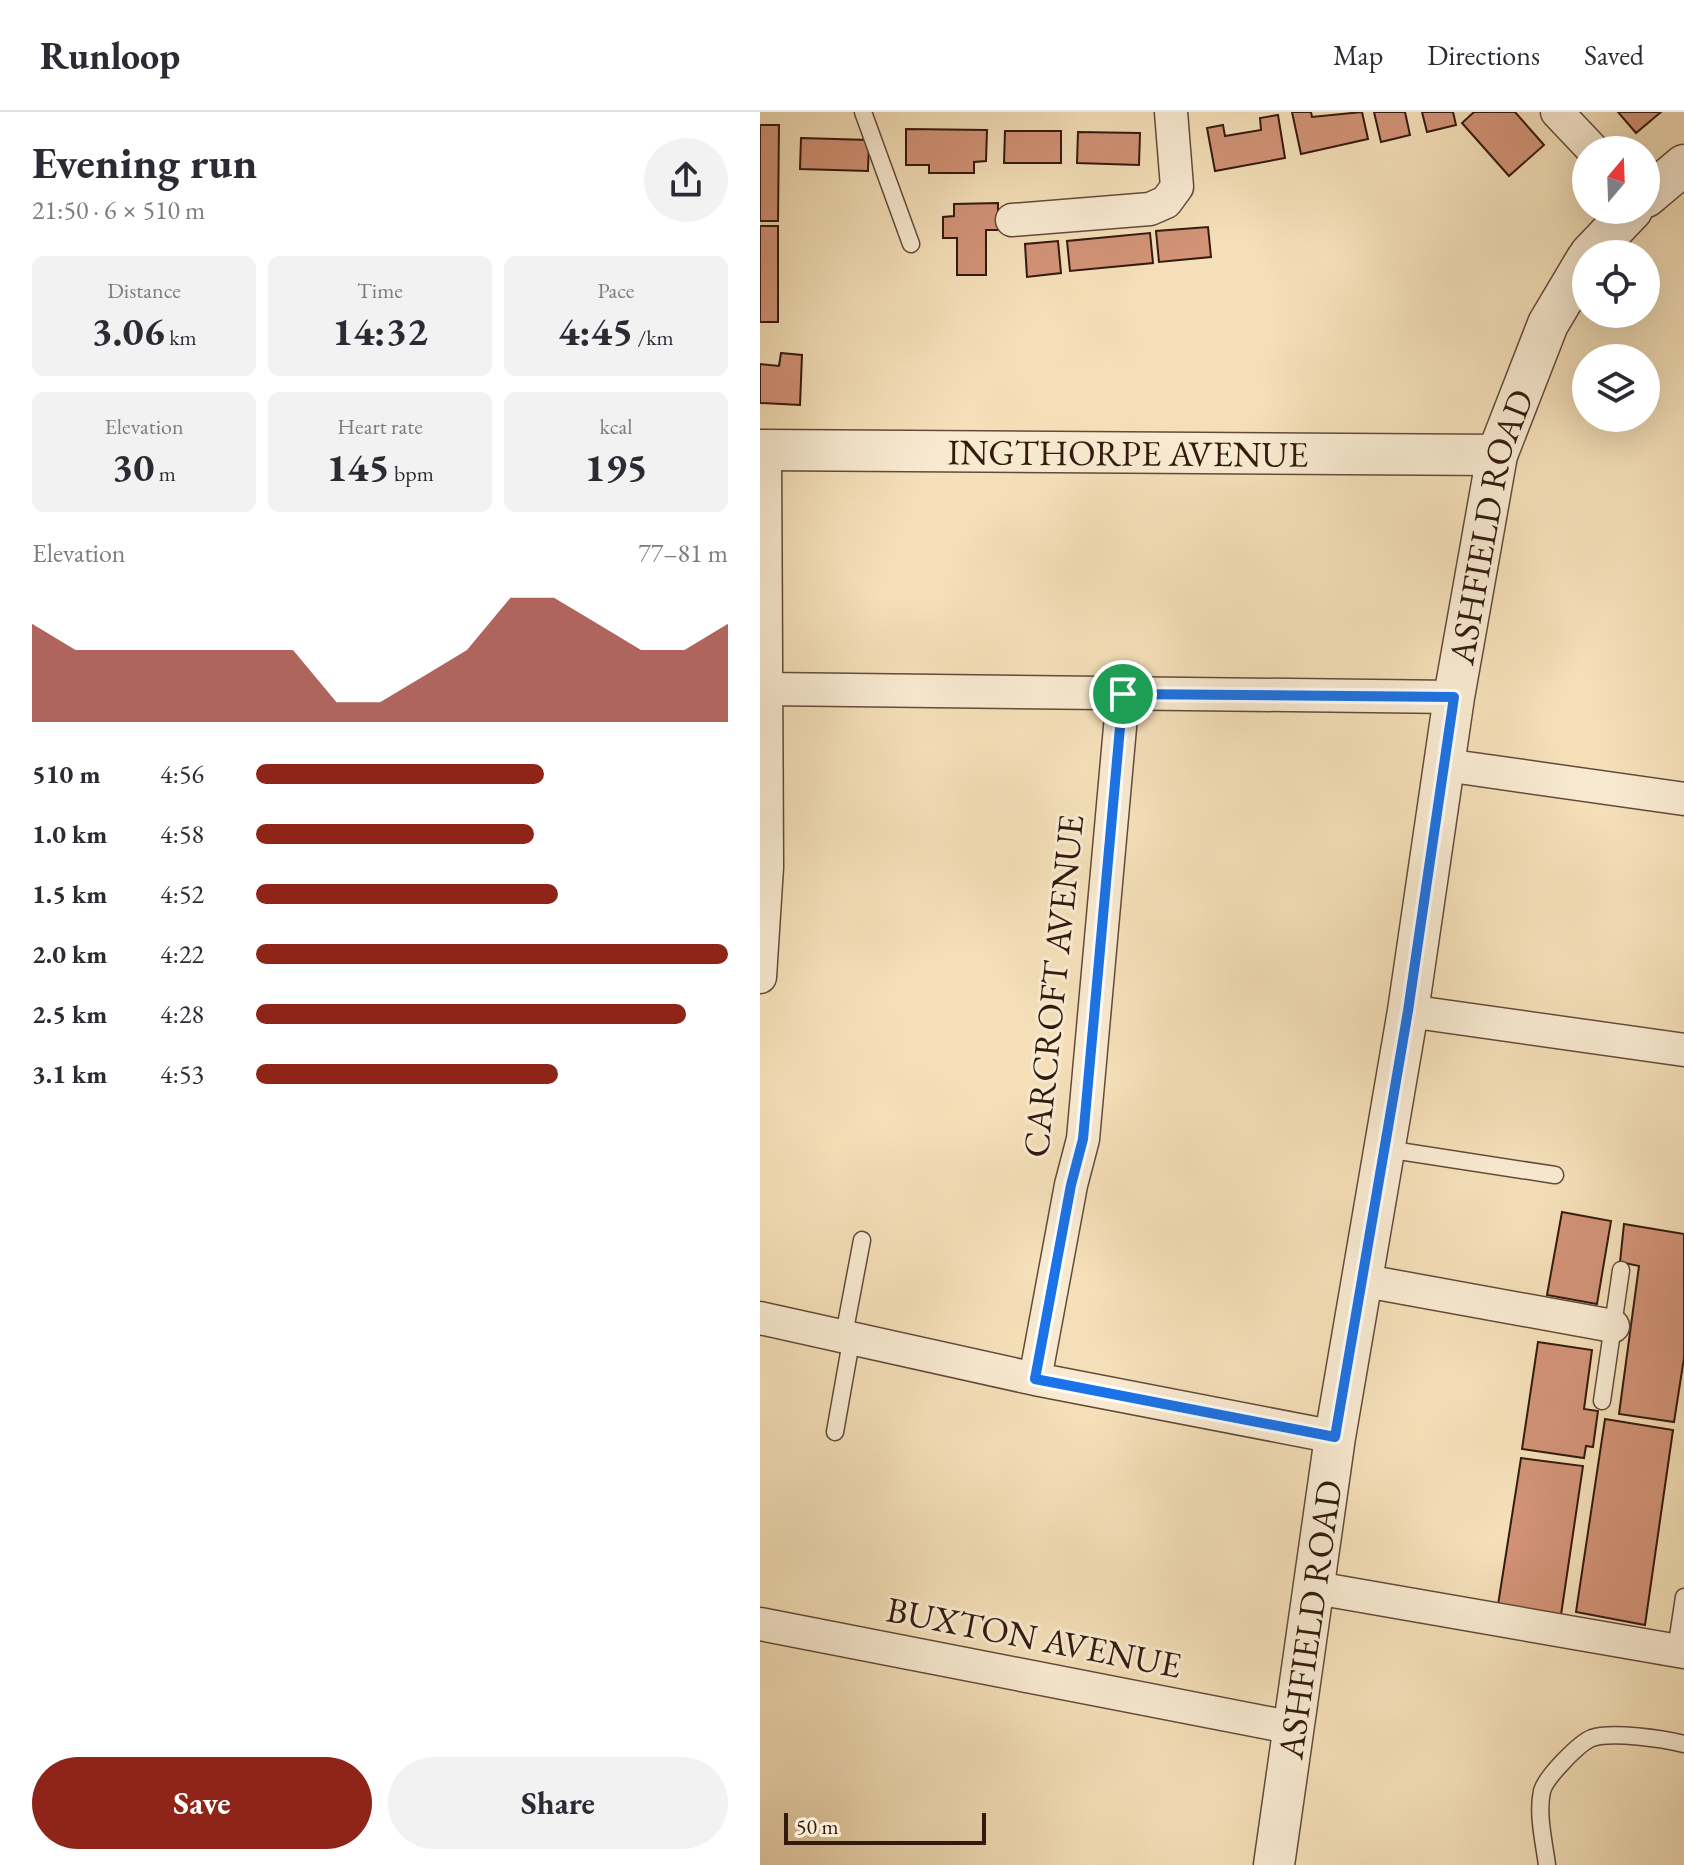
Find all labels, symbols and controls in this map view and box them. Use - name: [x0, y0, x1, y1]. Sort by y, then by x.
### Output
- text: Runloop: [40, 31, 180, 80]
- text: Map: [1333, 37, 1383, 73]
- text: Directions: [1427, 37, 1540, 73]
- text: Saved: [1584, 37, 1644, 73]
- text: Evening run: [32, 134, 257, 191]
- north arrow: [1572, 136, 1660, 224]
- map controls: [1572, 136, 1660, 432]
- button: share: [644, 138, 728, 222]
- text: 21:50 · 6 × 510 m: [32, 193, 205, 227]
- button: locate: [1572, 240, 1660, 328]
- text: Distance: [107, 276, 181, 305]
- text: Time: [357, 276, 403, 305]
- text: Pace: [598, 276, 634, 305]
- text: 3.06: [91, 305, 165, 357]
- text: 14:32: [332, 305, 428, 357]
- text: 4:45: [558, 305, 633, 357]
- text: km: [165, 323, 197, 352]
- text: /km: [633, 323, 674, 352]
- button: layers: [1572, 344, 1660, 432]
- street label: ASHFIELD ROAD: [1437, 382, 1544, 669]
- text: Elevation: [104, 412, 184, 441]
- text: Heart rate: [337, 412, 423, 441]
- text: kcal: [599, 412, 633, 441]
- street label: INGTHORPE AVENUE: [948, 428, 1308, 477]
- text: 30: [112, 441, 154, 493]
- text: 145: [326, 441, 390, 493]
- text: 195: [584, 441, 648, 493]
- text: m: [154, 459, 176, 488]
- text: bpm: [390, 459, 434, 488]
- text: Elevation: [32, 536, 126, 570]
- text: 77–81 m: [638, 536, 728, 570]
- pin: [1089, 660, 1157, 728]
- icon: arrive: [1101, 672, 1145, 716]
- text: 510 m: [32, 757, 100, 791]
- text: 4:56: [160, 757, 204, 791]
- street label: CARCROFT AVENUE: [1012, 812, 1094, 1160]
- text: 1.0 km: [32, 817, 107, 851]
- text: 4:58: [160, 817, 204, 851]
- text: 1.5 km: [32, 877, 107, 911]
- text: 4:52: [160, 877, 204, 911]
- text: 2.0 km: [32, 937, 107, 971]
- text: 4:22: [160, 937, 204, 971]
- text: 2.5 km: [32, 997, 107, 1031]
- text: 4:28: [160, 997, 204, 1031]
- text: 3.1 km: [32, 1057, 107, 1091]
- text: 4:53: [160, 1057, 204, 1091]
- street label: ASHFIELD ROAD: [1266, 1477, 1352, 1763]
- street label: BUXTON AVENUE: [883, 1585, 1185, 1689]
- button: Save: [32, 1757, 372, 1849]
- button: Share: [388, 1757, 728, 1849]
- scale bar: [784, 1809, 986, 1845]
- text: 50 m: [796, 1812, 839, 1841]

